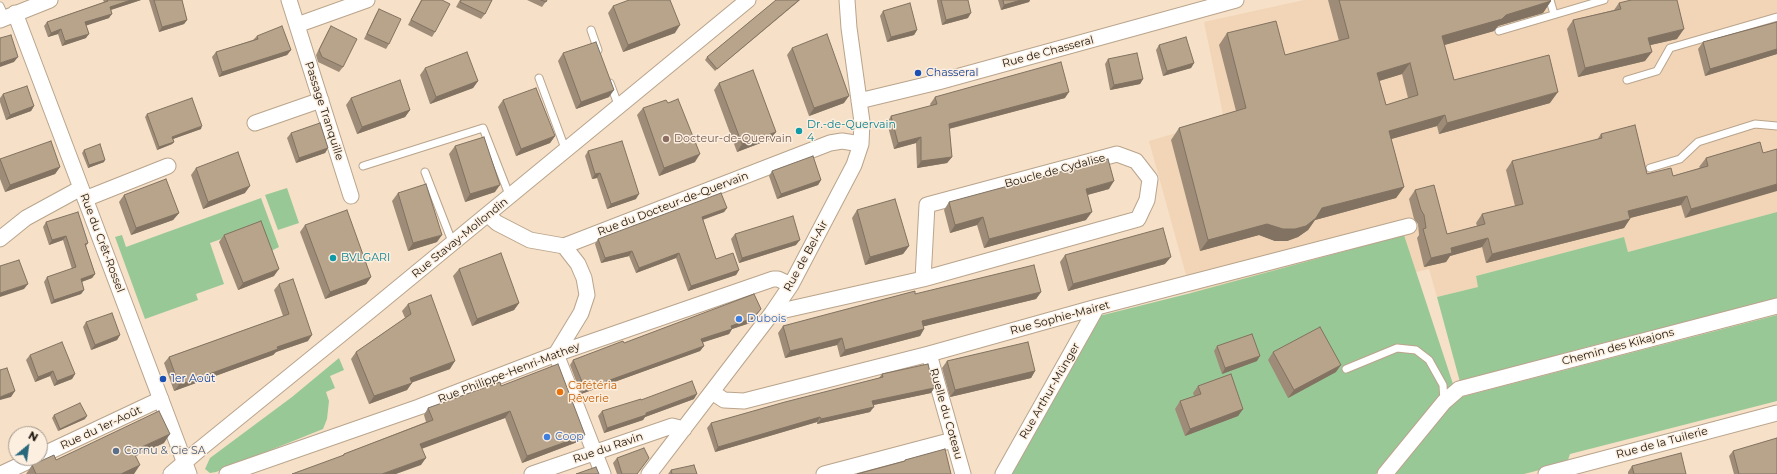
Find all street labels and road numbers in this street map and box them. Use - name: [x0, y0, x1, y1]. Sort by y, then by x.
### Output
- street label: Rue de Chasseral: [1001, 33, 1095, 71]
- street label: Passage Tranquille: [302, 60, 346, 162]
- street label: Boucle de Cydalise: [1003, 151, 1107, 191]
- street label: Rue du Docteur-de-Quervain: [596, 169, 750, 239]
- street label: Rue du Crêt-Rossel: [77, 192, 127, 294]
- street label: Rue Stavay-Mollondin: [409, 195, 511, 281]
- street label: Rue de Bel-Air: [781, 218, 831, 294]
- street label: Rue Sophie-Mairet: [1009, 298, 1111, 338]
- street label: Chemin des Kikajons: [1560, 326, 1676, 368]
- street label: Rue Philippe-Henri-Mathey: [436, 340, 582, 406]
- street label: Rue Arthur-Münger: [1017, 340, 1083, 442]
- street label: Ruelle du Coteau: [927, 367, 965, 461]
- street label: Rue du 1er-Août: [58, 403, 144, 453]
- street label: Rue de la Tuilerie: [1615, 424, 1709, 462]
- street label: Rue du Ravin: [571, 430, 645, 466]

